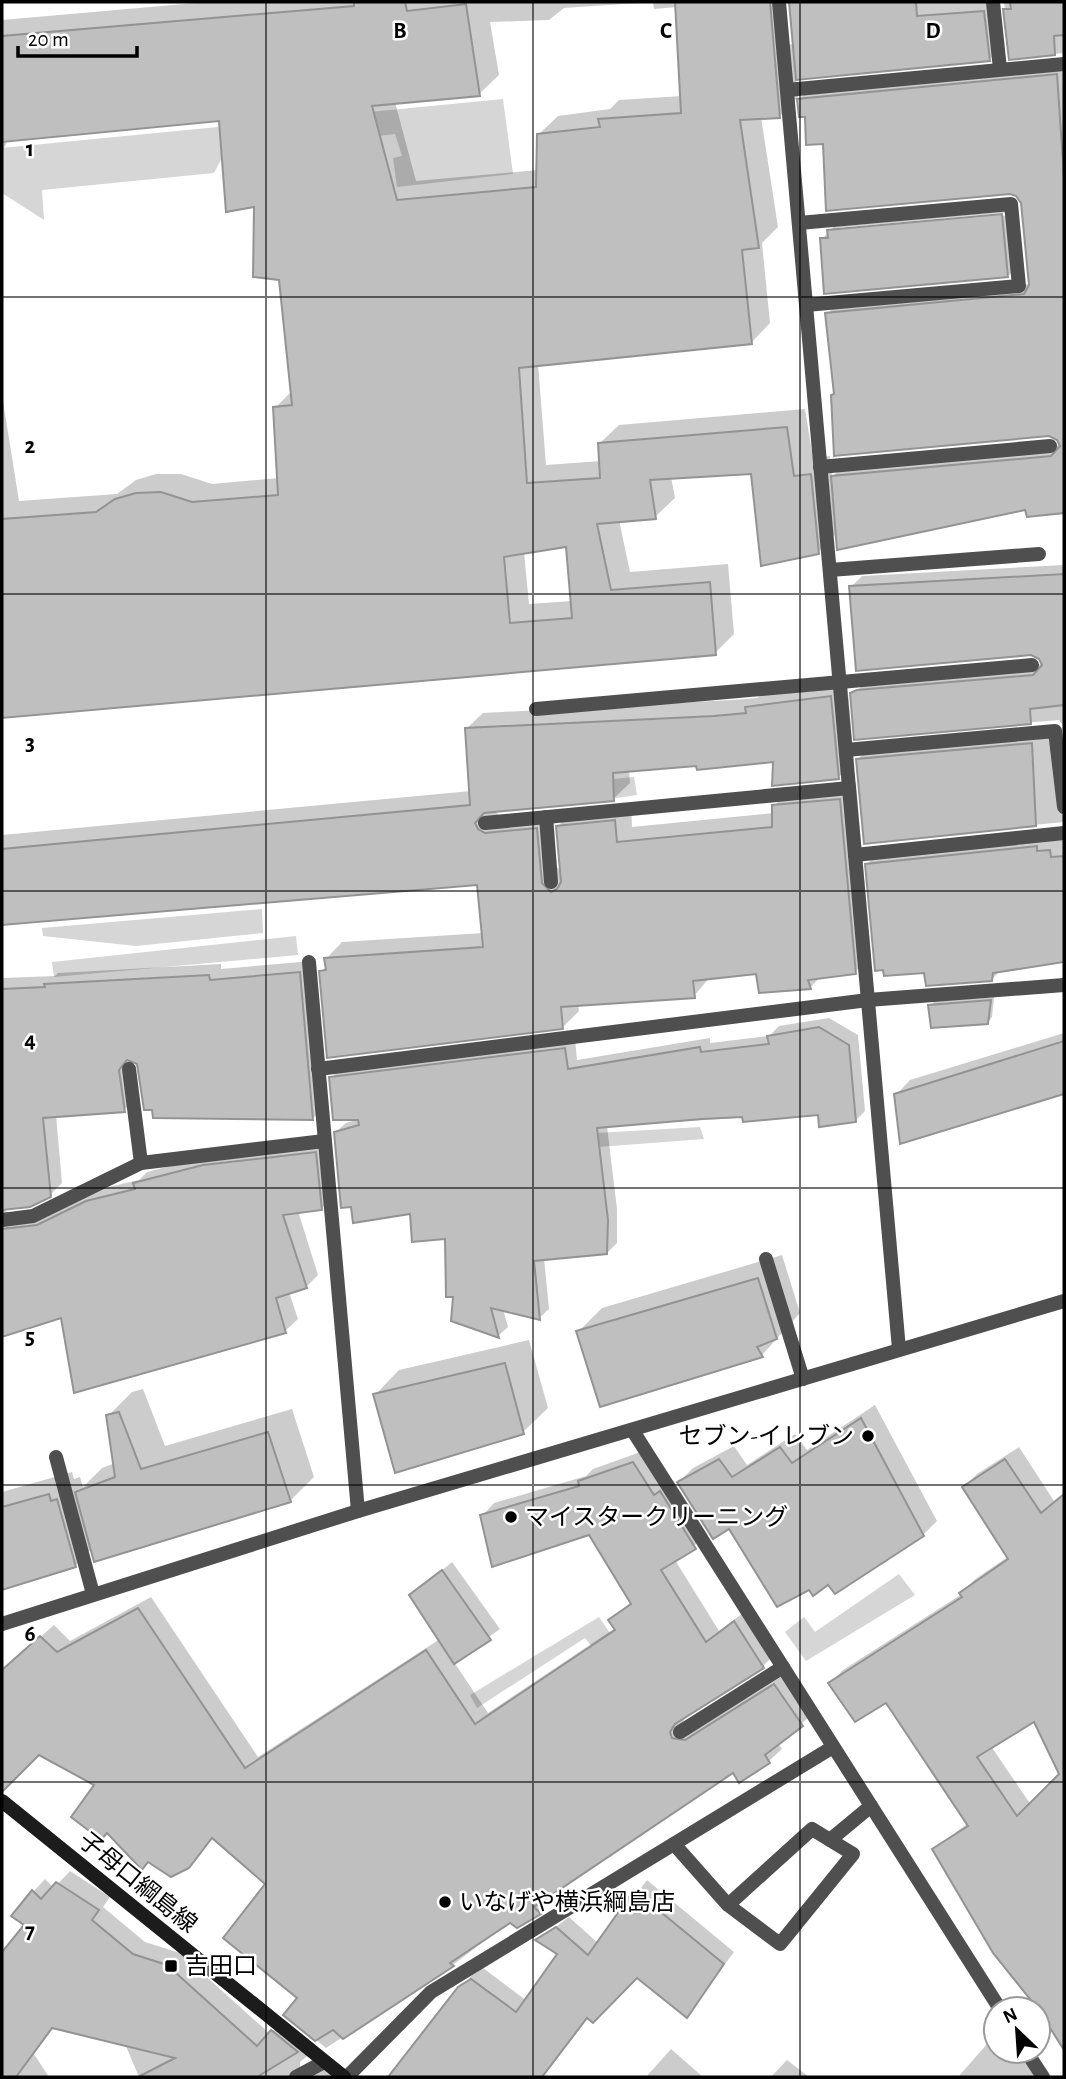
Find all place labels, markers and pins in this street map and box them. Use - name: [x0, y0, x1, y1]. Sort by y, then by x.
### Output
- place label: セブン-イレブン: [679, 1423, 854, 1449]
- marker: セブン-イレブン: [860, 1428, 876, 1444]
- place label: マイスタークリーニング: [525, 1504, 788, 1530]
- marker: マイスタークリーニング: [503, 1509, 519, 1525]
- place label: いなげや横浜綱島店: [459, 1889, 675, 1915]
- marker: いなげや横浜綱島店: [437, 1894, 453, 1910]
- place label: 吉田口: [185, 1953, 257, 1979]
- marker: 吉田口: [163, 1958, 179, 1974]

